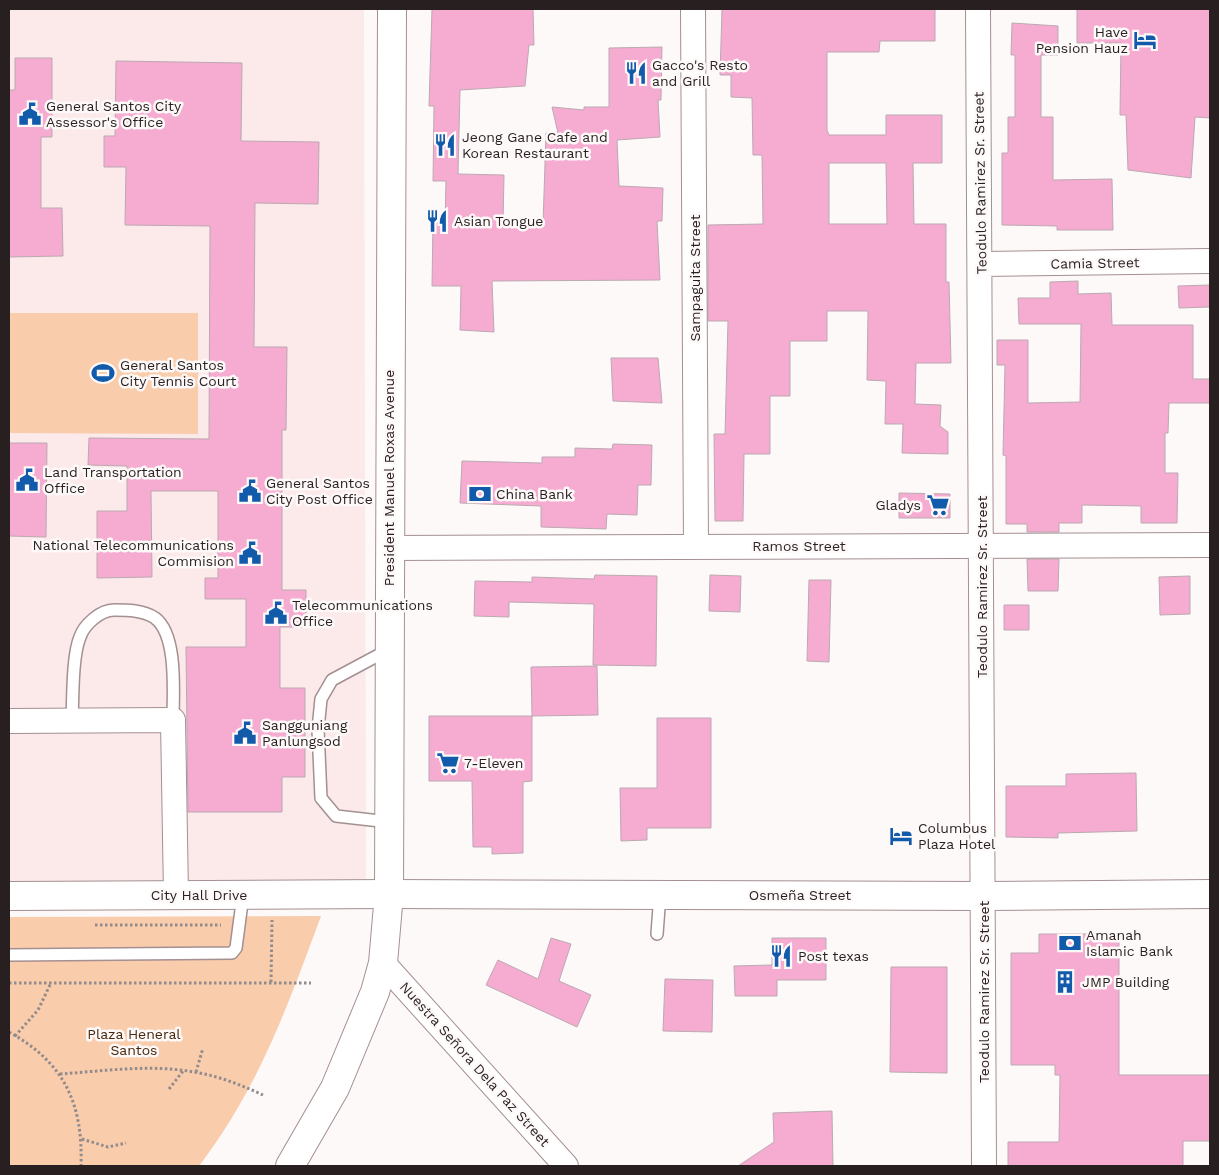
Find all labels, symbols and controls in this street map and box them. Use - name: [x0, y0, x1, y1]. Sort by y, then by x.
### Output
- place label: Have Pension Hauz: [1036, 24, 1128, 56]
- hotel icon: Have Pension Hauz: [1132, 27, 1158, 53]
- place label: Gacco's Resto and Grill: [652, 57, 748, 89]
- restaurant icon: Gacco's Resto and Grill: [623, 60, 649, 86]
- street label: Teodulo Ramirez Sr. Street: [970, 91, 990, 274]
- place label: General Santos City Assessor's Office: [46, 98, 182, 130]
- public building icon: General Santos City Assessor's Office: [17, 101, 43, 127]
- place label: Jeong Gane Cafe and Korean Restaurant: [462, 129, 608, 161]
- restaurant icon: Jeong Gane Cafe and Korean Restaurant: [432, 132, 458, 158]
- restaurant icon: Asian Tongue: [424, 208, 450, 234]
- place label: Asian Tongue: [454, 213, 543, 229]
- street label: Sampaguita Street: [687, 214, 703, 342]
- street label: Camia Street: [1050, 254, 1140, 272]
- place label: General Santos City Tennis Court: [120, 357, 237, 389]
- sports icon: General Santos City Tennis Court: [90, 360, 116, 386]
- street label: President Manuel Roxas Avenue: [381, 370, 397, 586]
- place label: Land Transportation Office: [44, 464, 182, 496]
- public building icon: Land Transportation Office: [14, 467, 40, 493]
- place label: General Santos City Post Office: [266, 475, 373, 507]
- public building icon: General Santos City Post Office: [237, 478, 263, 504]
- bank icon: China Bank: [467, 481, 493, 507]
- place label: China Bank: [496, 486, 573, 502]
- supermarket icon: Gladys: [925, 492, 951, 518]
- street label: Teodulo Ramirez Sr. Street: [974, 496, 990, 678]
- place label: Gladys: [875, 497, 921, 513]
- place label: National Telecommunications Commision: [33, 537, 234, 569]
- street label: Ramos Street: [752, 538, 846, 554]
- public building icon: National Telecommunications Commision: [237, 540, 263, 566]
- place label: Telecommunications Office: [292, 597, 433, 629]
- public building icon: Telecommunications Office: [263, 600, 289, 626]
- place label: Sangguniang Panlungsod: [262, 717, 348, 749]
- public building icon: Sangguniang Panlungsod: [232, 720, 258, 746]
- supermarket icon: 7-Eleven: [435, 750, 461, 776]
- place label: 7-Eleven: [464, 755, 523, 771]
- place label: Columbus Plaza Hotel: [918, 820, 996, 852]
- hotel icon: Columbus Plaza Hotel: [888, 823, 914, 849]
- street label: City Hall Drive: [151, 887, 247, 903]
- street label: Osmeña Street: [749, 887, 851, 903]
- street label: Teodulo Ramirez Sr. Street: [976, 901, 992, 1083]
- place label: Amanah Islamic Bank: [1086, 927, 1173, 959]
- bank icon: Amanah Islamic Bank: [1057, 930, 1083, 956]
- restaurant icon: Post texas: [768, 943, 794, 969]
- place label: Post texas: [798, 948, 869, 964]
- building icon: JMP Building: [1052, 969, 1078, 995]
- place label: JMP Building: [1082, 974, 1170, 990]
- street label: Nuestra Señora Dela Paz Street: [397, 978, 553, 1150]
- park label: Plaza Heneral Santos: [87, 1026, 181, 1058]

